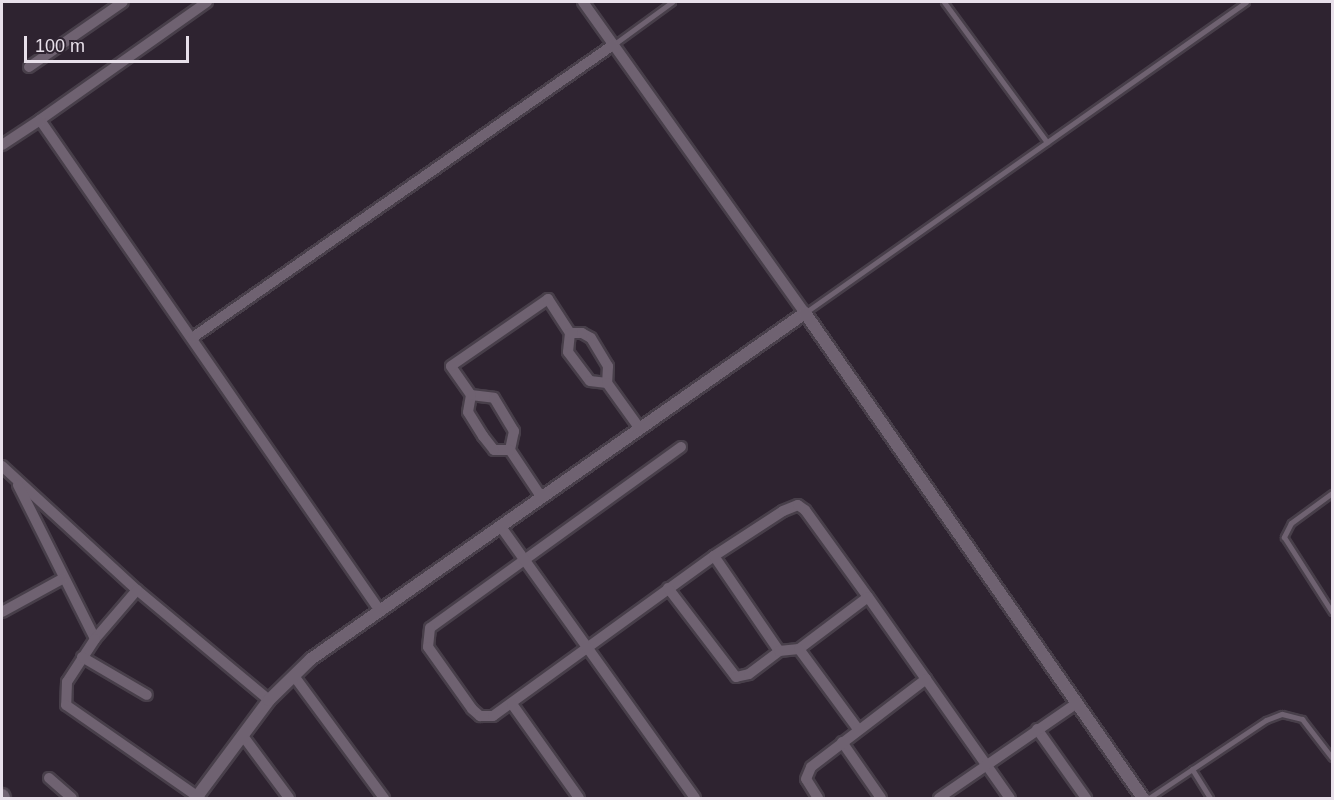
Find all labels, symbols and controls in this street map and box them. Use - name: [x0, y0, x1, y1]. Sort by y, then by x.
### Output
- scale bar: [27, 24, 192, 62]
- text: 100 m: [35, 36, 85, 56]

